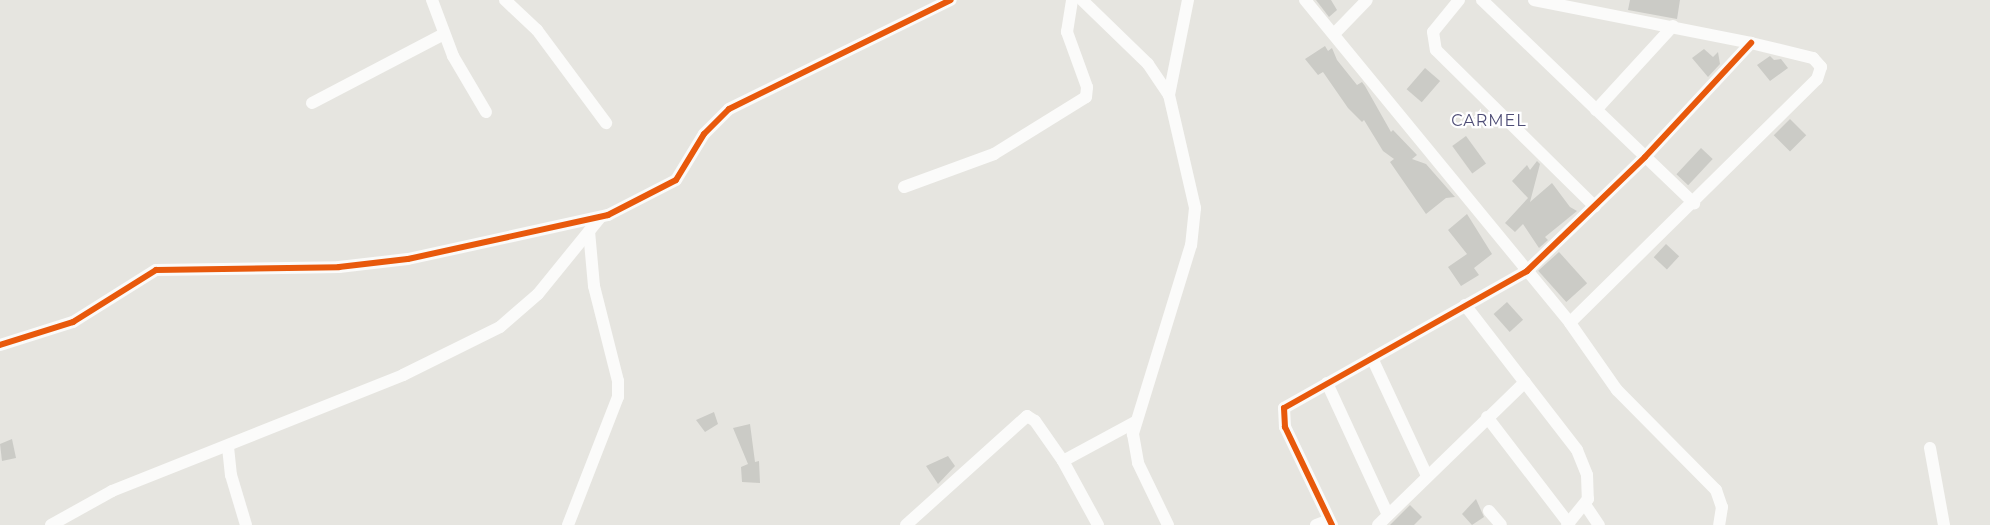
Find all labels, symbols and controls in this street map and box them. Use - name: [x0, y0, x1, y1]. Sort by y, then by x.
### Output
- district label: CARMEL: [1450, 111, 1528, 131]

